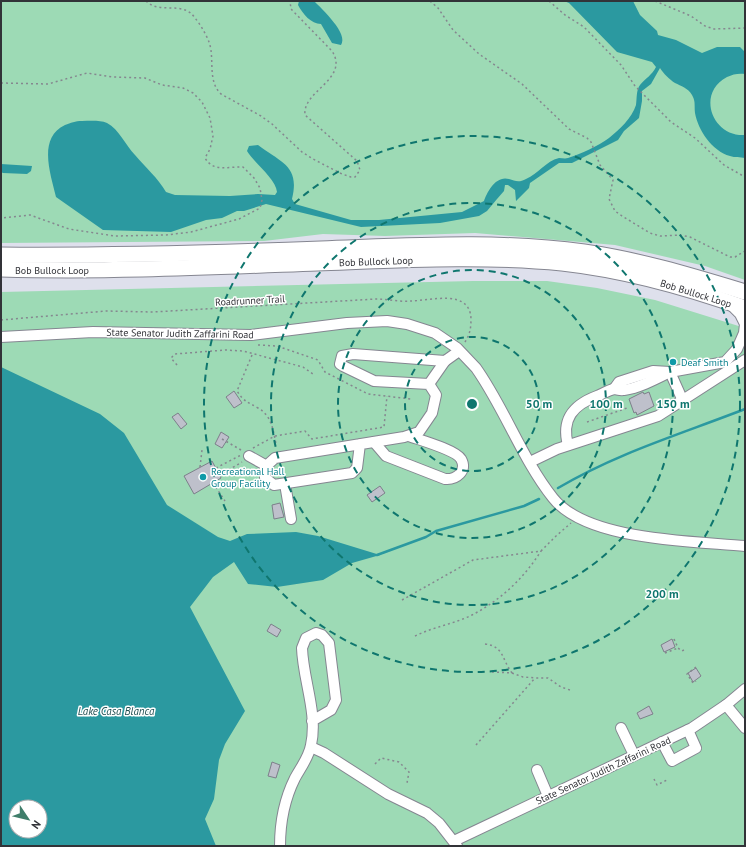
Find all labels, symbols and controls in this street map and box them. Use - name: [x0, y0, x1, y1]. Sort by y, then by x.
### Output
- street label: Bob Bullock Loop: [339, 254, 413, 269]
- street label: Bob Bullock Loop: [15, 264, 89, 277]
- street label: Bob Bullock Loop: [659, 276, 733, 311]
- street label: Roadrunner Trail: [215, 292, 285, 309]
- street label: State Senator Judith Zaffarini Road: [106, 326, 254, 341]
- place label: Deaf Smith: [681, 356, 728, 369]
- marker: Deaf Smith: [668, 357, 678, 367]
- text: 50 m: [526, 396, 552, 411]
- text: 100 m: [589, 396, 623, 411]
- text: 150 m: [656, 396, 690, 411]
- centre of rings: [465, 397, 479, 411]
- place label: Recreational Hall Group Facility: [211, 465, 284, 490]
- marker: Recreational Hall Group Facility: [198, 472, 208, 482]
- text: 200 m: [645, 586, 679, 601]
- water label: Lake Casa Blanca: [78, 704, 155, 718]
- street label: State Senator Judith Zaffarini Road: [534, 733, 673, 808]
- north arrow: [8, 799, 48, 839]
- text: N: [28, 818, 44, 832]

